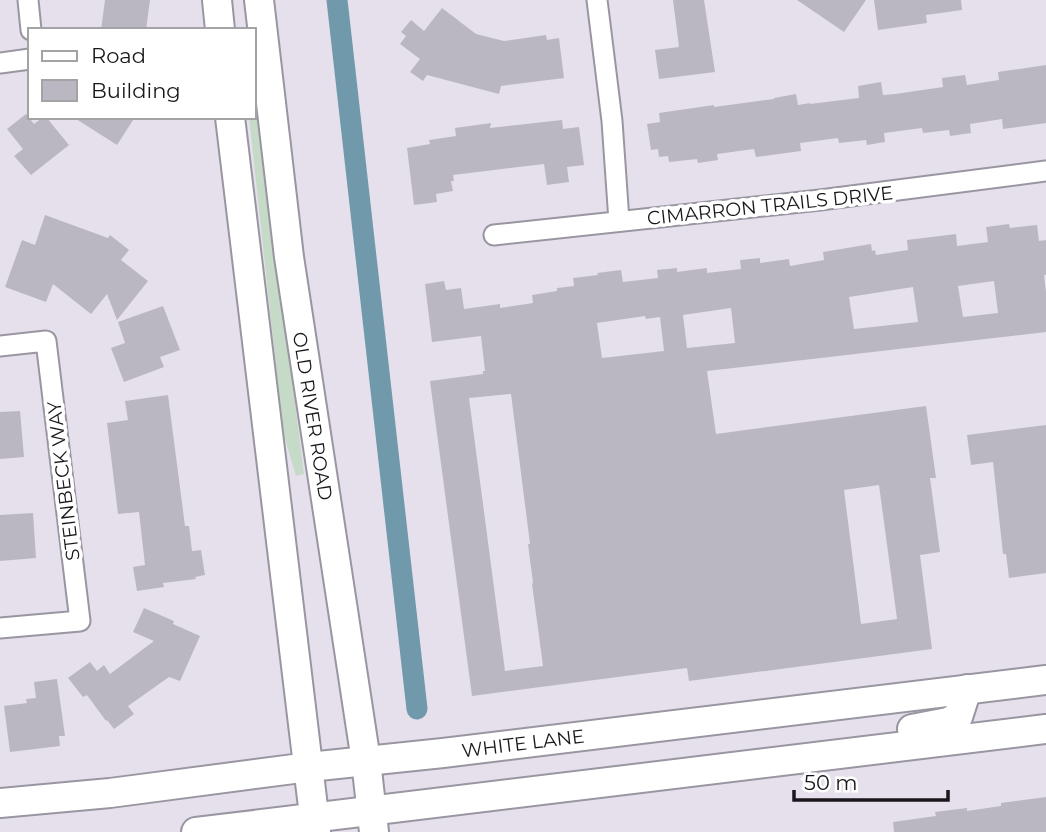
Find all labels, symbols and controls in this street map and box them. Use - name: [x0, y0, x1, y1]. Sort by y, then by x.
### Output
- legend: [28, 28, 256, 119]
- text: Road: [91, 43, 146, 68]
- text: Building: [91, 78, 181, 103]
- street label: CIMARRON TRAILS DRIVE: [646, 181, 894, 230]
- street label: OLD RIVER ROAD: [288, 330, 337, 502]
- street label: STEINBECK WAY: [42, 399, 85, 562]
- street label: WHITE LANE: [460, 725, 586, 762]
- scale bar: [794, 758, 948, 802]
- text: 50 m: [804, 770, 858, 795]

